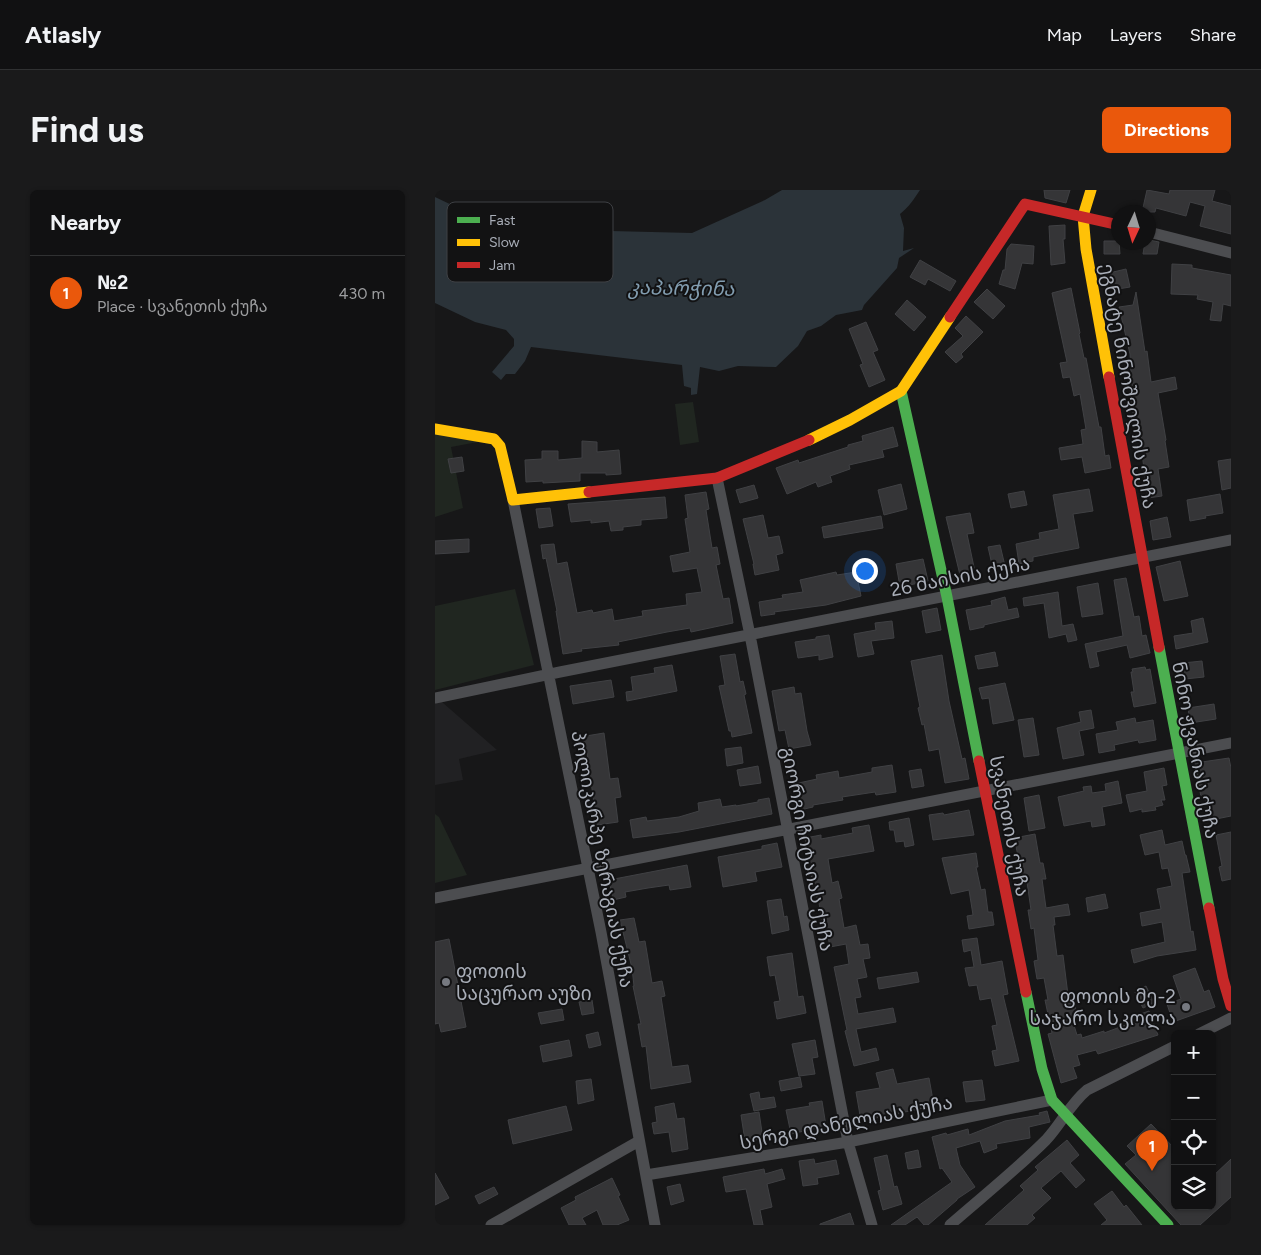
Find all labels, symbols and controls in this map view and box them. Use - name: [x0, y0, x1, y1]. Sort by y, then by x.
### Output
- text: Atlasly: [25, 20, 101, 49]
- text: Map: [1047, 24, 1082, 46]
- text: Layers: [1110, 24, 1162, 46]
- text: Share: [1190, 24, 1236, 46]
- button: Directions: [1102, 107, 1231, 153]
- text: Find us: [30, 109, 144, 151]
- legend: [447, 202, 613, 282]
- north arrow: [1111, 205, 1156, 250]
- text: Nearby: [50, 210, 121, 235]
- text: Fast: [489, 212, 515, 229]
- text: Slow: [489, 234, 520, 251]
- text: Jam: [489, 257, 515, 274]
- street label: ეგნატე ნინოშვილის ქუჩა: [1095, 262, 1161, 511]
- text: №2: [97, 271, 128, 294]
- water label: კაპარჭინა: [627, 275, 736, 301]
- text: 1: [63, 284, 69, 303]
- text: 430 m: [339, 284, 385, 303]
- text: Place · სვანეთის ქუჩა: [97, 297, 268, 316]
- street label: 26 მაისის ქუჩა: [888, 552, 1032, 601]
- your location: [852, 558, 878, 584]
- street label: ნინო ჟვანიას ქუჩა: [1167, 659, 1224, 841]
- street label: პოლიკარპე ზერაგიას ქუჩა: [565, 729, 639, 990]
- street label: გიორგი ჩიტაიას ქუჩა: [776, 745, 839, 953]
- street label: სვანეთის ქუჩა: [985, 754, 1034, 898]
- place label: ფოთის საცურაო აუზი: [456, 960, 592, 1005]
- marker: ფოთის საცურაო აუზი: [440, 976, 452, 988]
- place label: ფოთის მე-2 საჯარო სკოლა: [1030, 985, 1176, 1031]
- marker: ფოთის მე-2 საჯარო სკოლა: [1180, 1001, 1192, 1013]
- map controls: [1171, 1030, 1216, 1210]
- button: +: [1171, 1030, 1216, 1075]
- button: −: [1171, 1075, 1216, 1120]
- street label: სერგი დანელიას ქუჩა: [738, 1091, 955, 1155]
- button: locate: [1171, 1120, 1216, 1165]
- pin: 1: [1136, 1130, 1168, 1171]
- button: layers: [1171, 1165, 1216, 1210]

